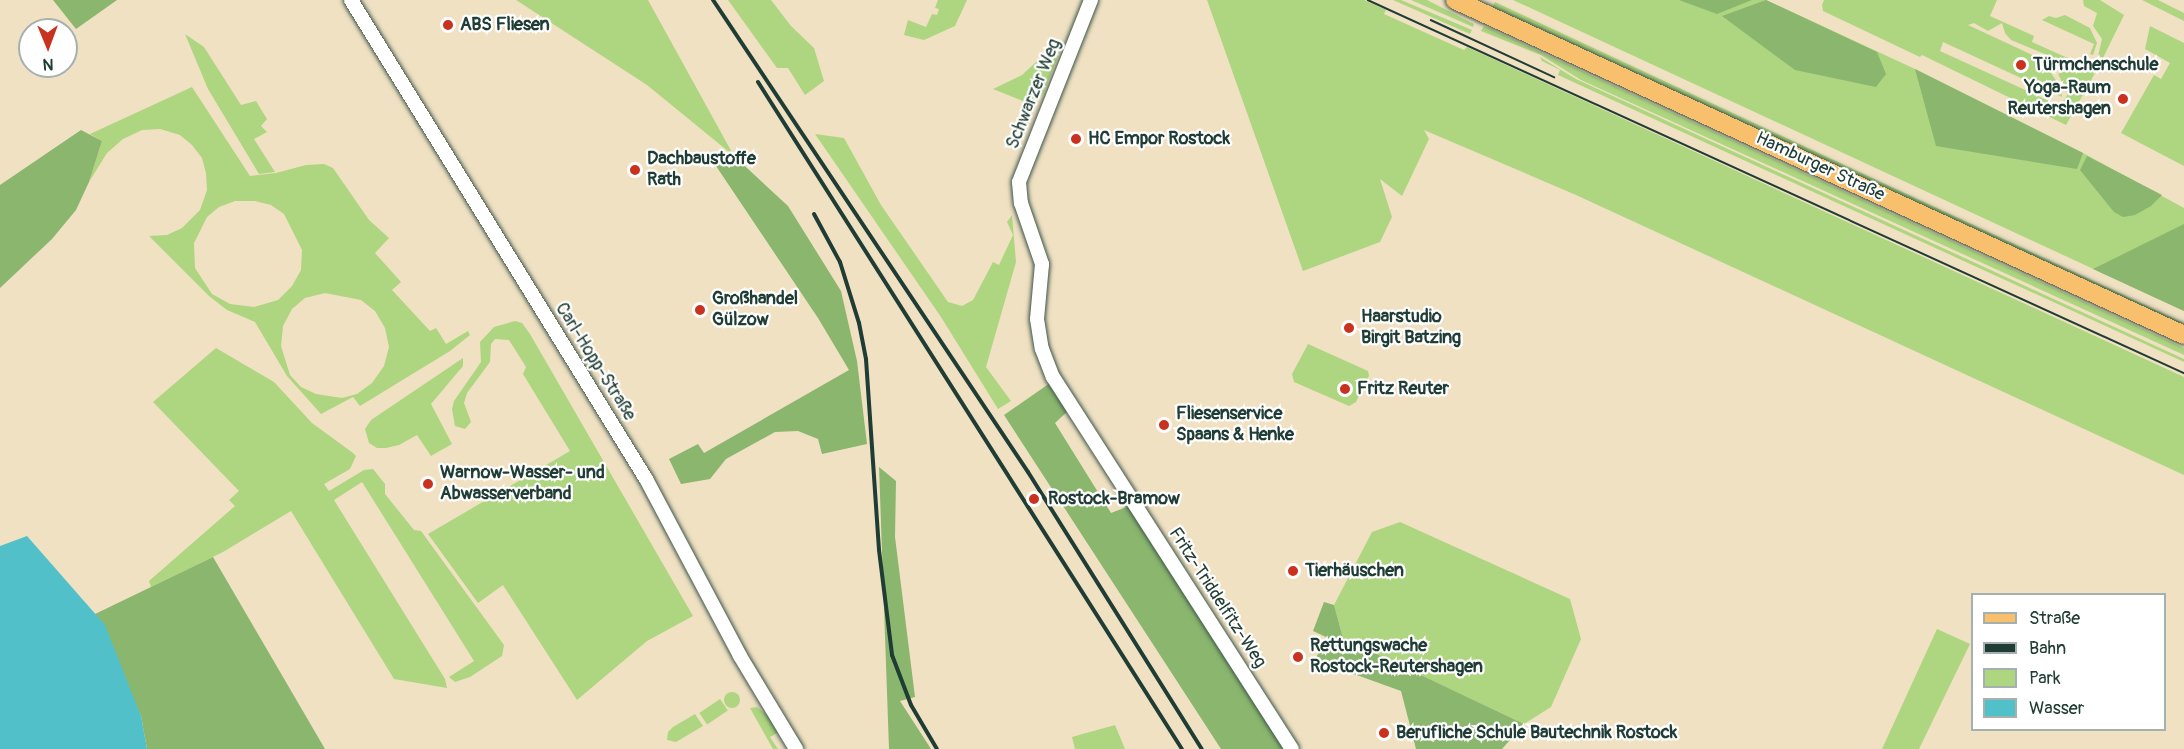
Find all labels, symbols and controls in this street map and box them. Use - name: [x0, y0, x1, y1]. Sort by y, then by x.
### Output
- place label: ABS Fliesen: [460, 14, 550, 36]
- north arrow: [18, 18, 78, 78]
- marker: ABS Fliesen: [441, 18, 455, 32]
- street label: Schwarzer Weg: [1002, 36, 1066, 152]
- text: N: [43, 54, 54, 74]
- place label: Türmchenschule: [2033, 54, 2158, 76]
- marker: Türmchenschule: [2014, 58, 2028, 72]
- place label: Yoga-Raum Reutershagen: [2007, 78, 2111, 121]
- marker: Yoga-Raum Reutershagen: [2116, 92, 2130, 106]
- place label: HC Empor Rostock: [1088, 128, 1230, 150]
- street label: Hamburger Straße: [1752, 128, 1888, 206]
- marker: HC Empor Rostock: [1069, 132, 1083, 146]
- place label: Dachbaustoffe Rath: [647, 149, 756, 192]
- marker: Dachbaustoffe Rath: [628, 163, 642, 177]
- place label: Großhandel Gülzow: [712, 289, 798, 332]
- street label: Carl-Hopp-Straße: [550, 299, 640, 425]
- marker: Großhandel Gülzow: [693, 303, 707, 317]
- place label: Haarstudio Birgit Batzing: [1361, 307, 1461, 350]
- marker: Haarstudio Birgit Batzing: [1342, 321, 1356, 335]
- place label: Fritz Reuter: [1357, 378, 1449, 400]
- marker: Fritz Reuter: [1338, 382, 1352, 396]
- place label: Fliesenservice Spaans & Henke: [1176, 404, 1294, 446]
- marker: Fliesenservice Spaans & Henke: [1157, 418, 1171, 432]
- place label: Warnow-Wasser- und Abwasserverband: [440, 463, 605, 506]
- marker: Warnow-Wasser- und Abwasserverband: [421, 477, 435, 491]
- place label: Rostock-Bramow: [1048, 488, 1180, 510]
- marker: Rostock-Bramow: [1025, 490, 1043, 508]
- street label: Fritz-Triddelfitz-Weg: [1164, 524, 1270, 672]
- place label: Tierhäuschen: [1305, 560, 1404, 582]
- marker: Tierhäuschen: [1286, 564, 1300, 578]
- legend: [1971, 593, 2166, 731]
- text: Straße: [2029, 607, 2080, 630]
- place label: Rettungswache Rostock-Reutershagen: [1310, 636, 1483, 678]
- text: Bahn: [2029, 637, 2066, 660]
- marker: Rettungswache Rostock-Reutershagen: [1291, 650, 1305, 664]
- text: Park: [2029, 667, 2061, 690]
- text: Wasser: [2029, 697, 2084, 720]
- place label: Berufliche Schule Bautechnik Rostock: [1396, 722, 1677, 744]
- marker: Berufliche Schule Bautechnik Rostock: [1377, 726, 1391, 740]

